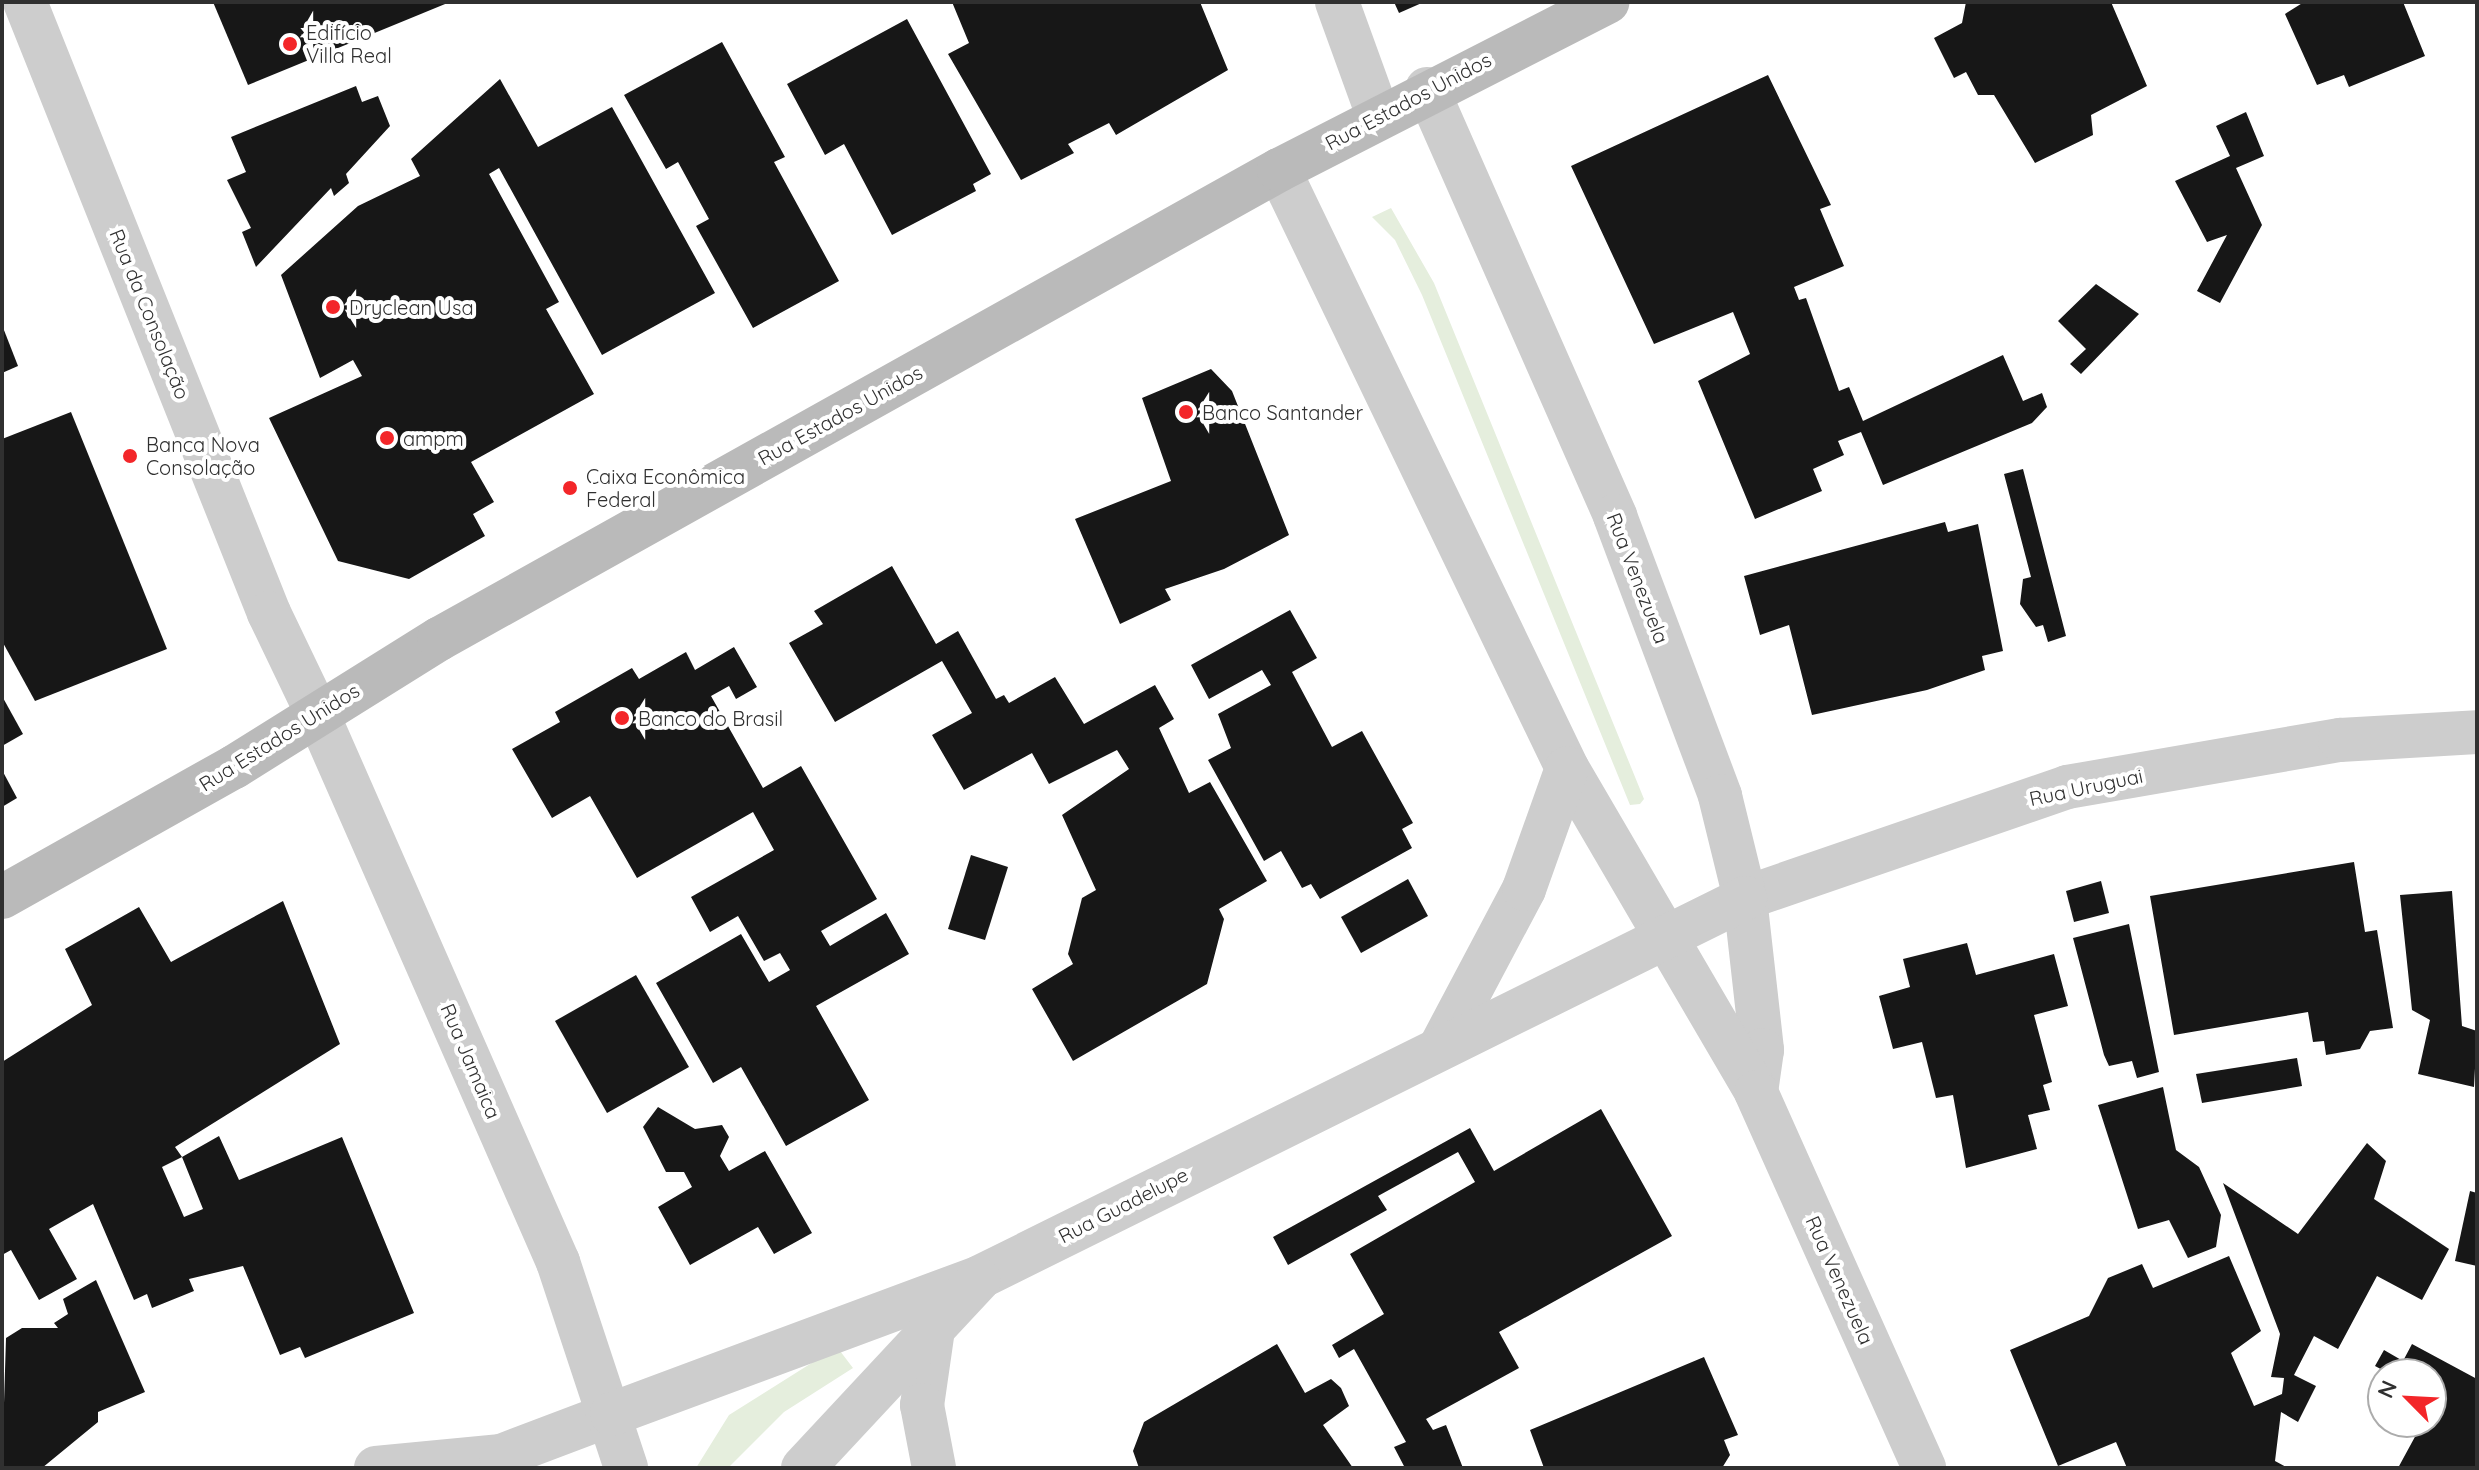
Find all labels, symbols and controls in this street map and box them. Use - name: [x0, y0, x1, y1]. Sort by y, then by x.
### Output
- place label: Edifício Villa Real: [306, 20, 392, 67]
- marker: Edifício Villa Real: [281, 35, 299, 53]
- street label: Rua Estados Unidos: [1321, 47, 1495, 155]
- street label: Rua da Consolação: [105, 225, 195, 403]
- place label: Dryclean Usa: [349, 295, 474, 319]
- marker: Dryclean Usa: [324, 298, 342, 316]
- street label: Rua Estados Unidos: [753, 360, 927, 470]
- place label: Banco Santander: [1202, 400, 1363, 424]
- marker: Banco Santander: [1177, 403, 1195, 421]
- place label: ampm: [403, 426, 464, 450]
- marker: ampm: [378, 429, 396, 447]
- place label: Banca Nova Consolação: [146, 432, 260, 479]
- marker: Banca Nova Consolação: [121, 447, 139, 465]
- place label: Caixa Econômica Federal: [586, 464, 745, 511]
- marker: Caixa Econômica Federal: [561, 479, 579, 497]
- street label: Rua Venezuela: [1602, 509, 1674, 647]
- street label: Rua Estados Unidos: [194, 678, 364, 796]
- place label: Banco do Brasil: [638, 706, 783, 730]
- marker: Banco do Brasil: [613, 709, 631, 727]
- street label: Rua Uruguai: [2027, 763, 2145, 811]
- street label: Rua Jamaica: [436, 1000, 506, 1122]
- street label: Rua Guadelupe: [1054, 1162, 1192, 1248]
- street label: Rua Venezuela: [1801, 1212, 1879, 1348]
- north arrow: [2367, 1358, 2447, 1438]
- text: N: [2371, 1376, 2403, 1402]

